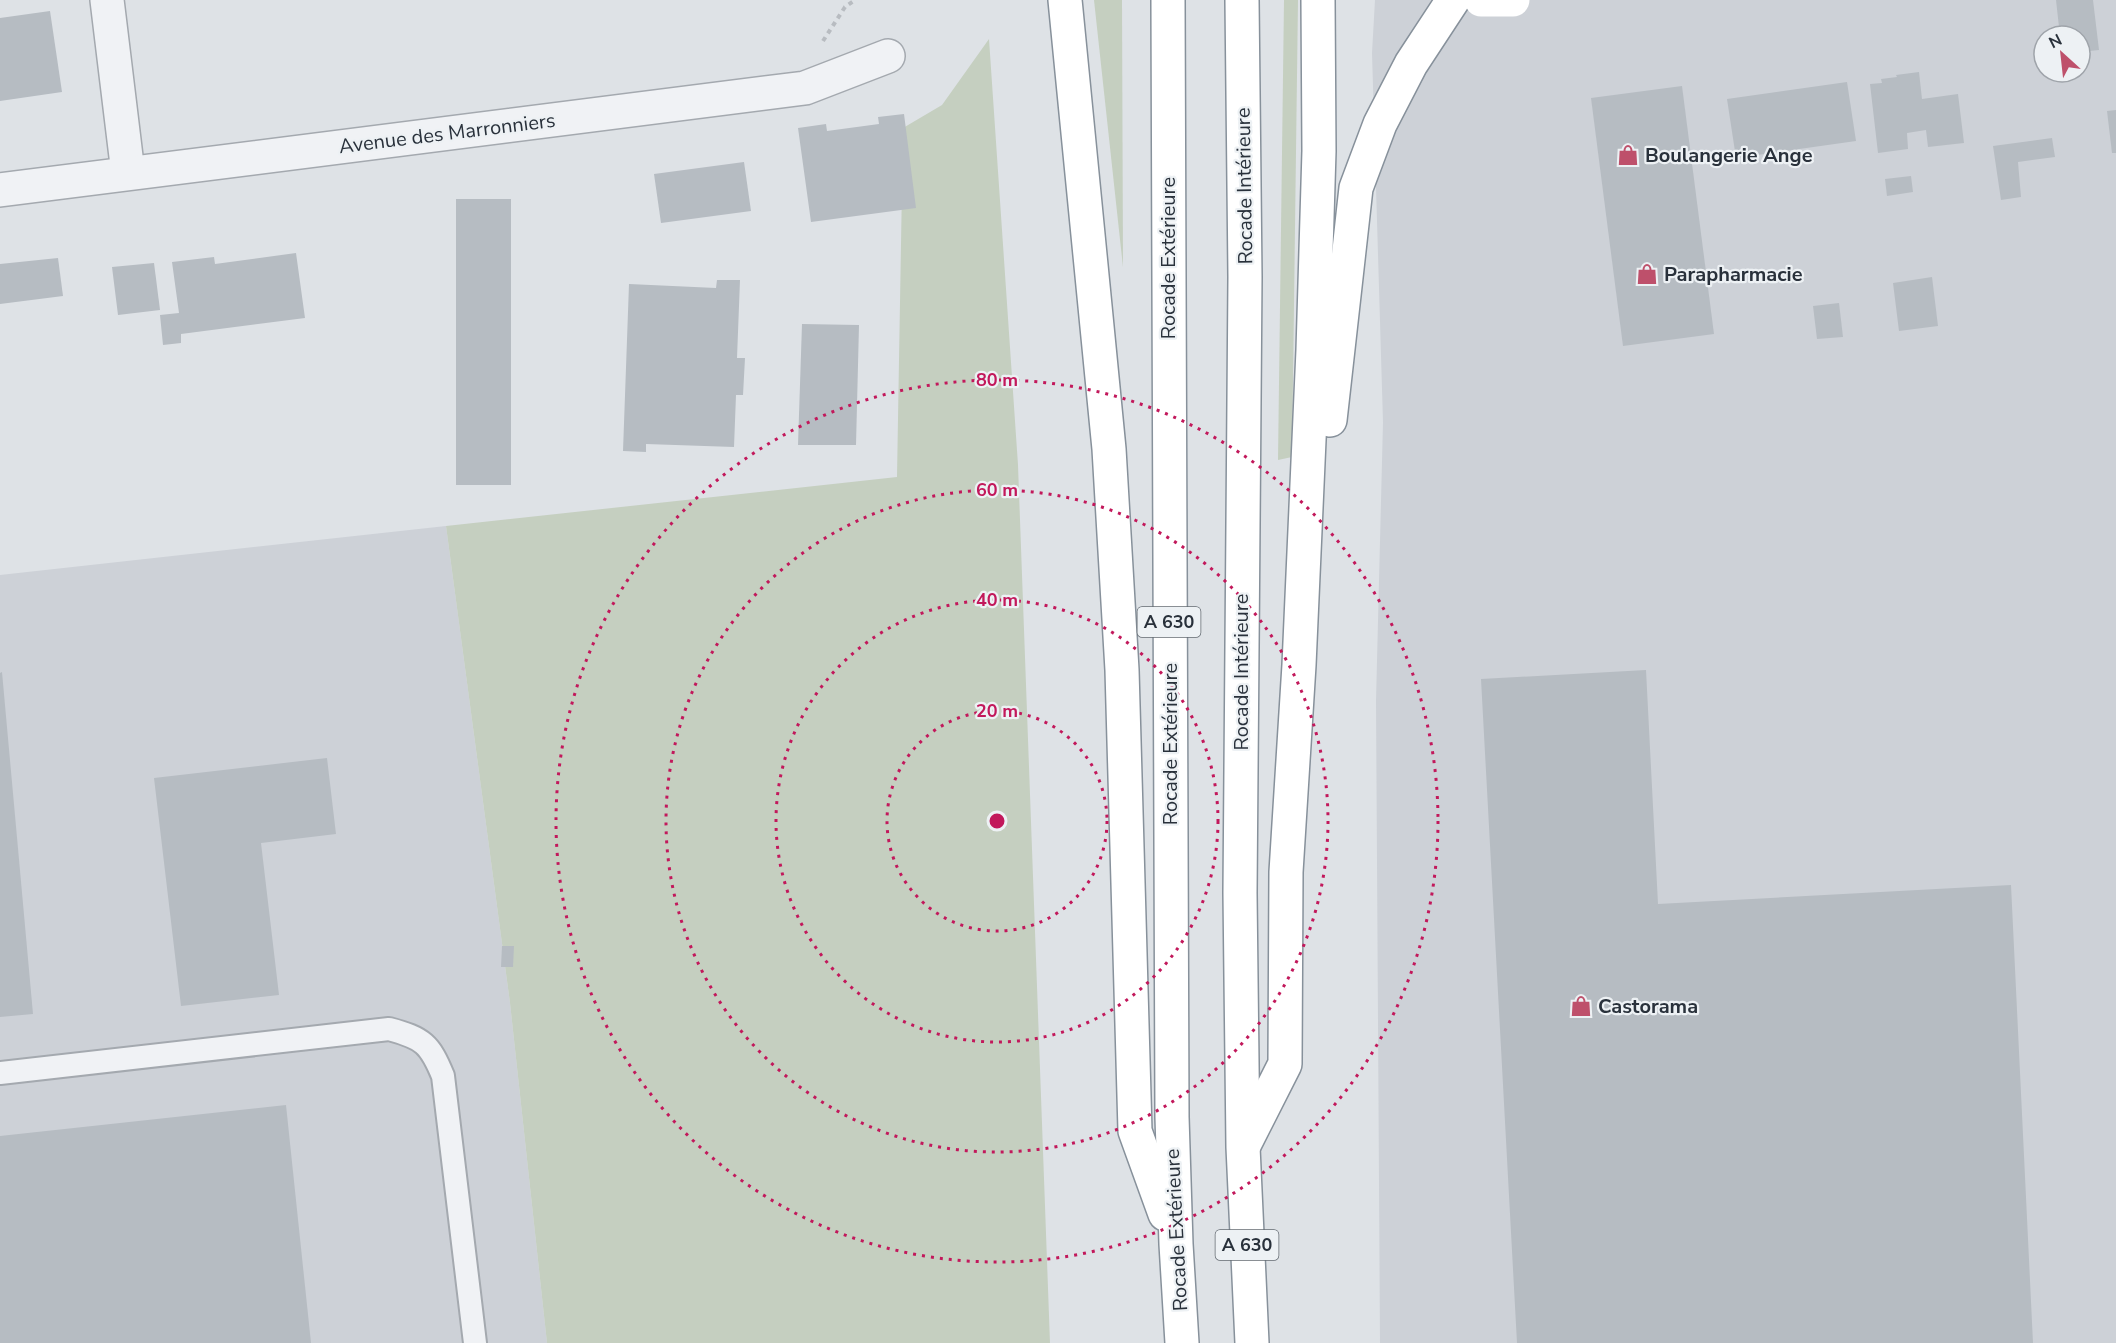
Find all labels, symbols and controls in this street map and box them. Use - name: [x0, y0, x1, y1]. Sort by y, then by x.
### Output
- north arrow: [2032, 24, 2092, 84]
- text: N: [2045, 29, 2066, 54]
- street label: Avenue des Marronniers: [337, 107, 557, 160]
- street label: Rocade Intérieure: [1230, 107, 1259, 265]
- place label: Boulangerie Ange: [1645, 142, 1813, 169]
- shop icon: Boulangerie Ange: [1616, 143, 1640, 167]
- street label: Rocade Extérieure: [1155, 177, 1182, 339]
- place label: Parapharmacie: [1664, 261, 1803, 288]
- shop icon: Parapharmacie: [1635, 262, 1659, 286]
- text: 80 m: [976, 368, 1018, 392]
- text: 60 m: [976, 478, 1018, 502]
- text: 40 m: [976, 588, 1018, 612]
- street label: Rocade Intérieure: [1228, 594, 1255, 750]
- road number: A 630: [1138, 607, 1200, 637]
- street label: Rocade Extérieure: [1157, 663, 1184, 825]
- text: 20 m: [976, 699, 1018, 723]
- centre of rings: [987, 811, 1007, 831]
- place label: Castorama: [1598, 993, 1698, 1020]
- shop icon: Castorama: [1569, 994, 1593, 1018]
- street label: Rocade Extérieure: [1159, 1148, 1194, 1312]
- road number: A 630: [1216, 1230, 1278, 1260]

